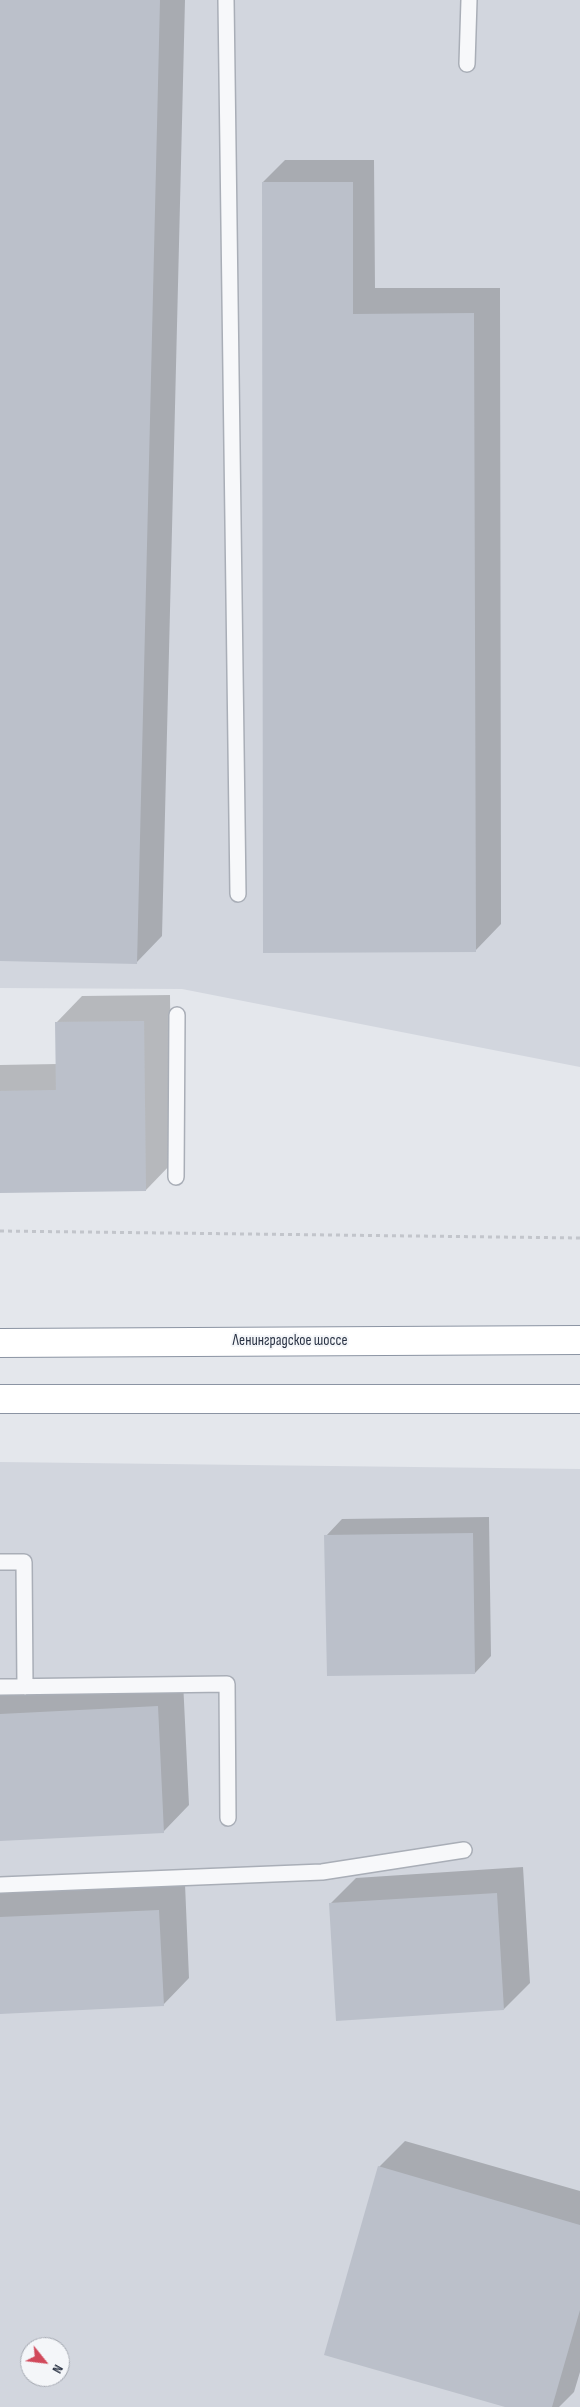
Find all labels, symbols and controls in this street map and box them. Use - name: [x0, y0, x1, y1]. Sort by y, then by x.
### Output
- street label: Ленинградское шоссе: [233, 1332, 347, 1350]
- north arrow: [20, 2337, 70, 2387]
- text: N: [48, 2362, 67, 2376]

